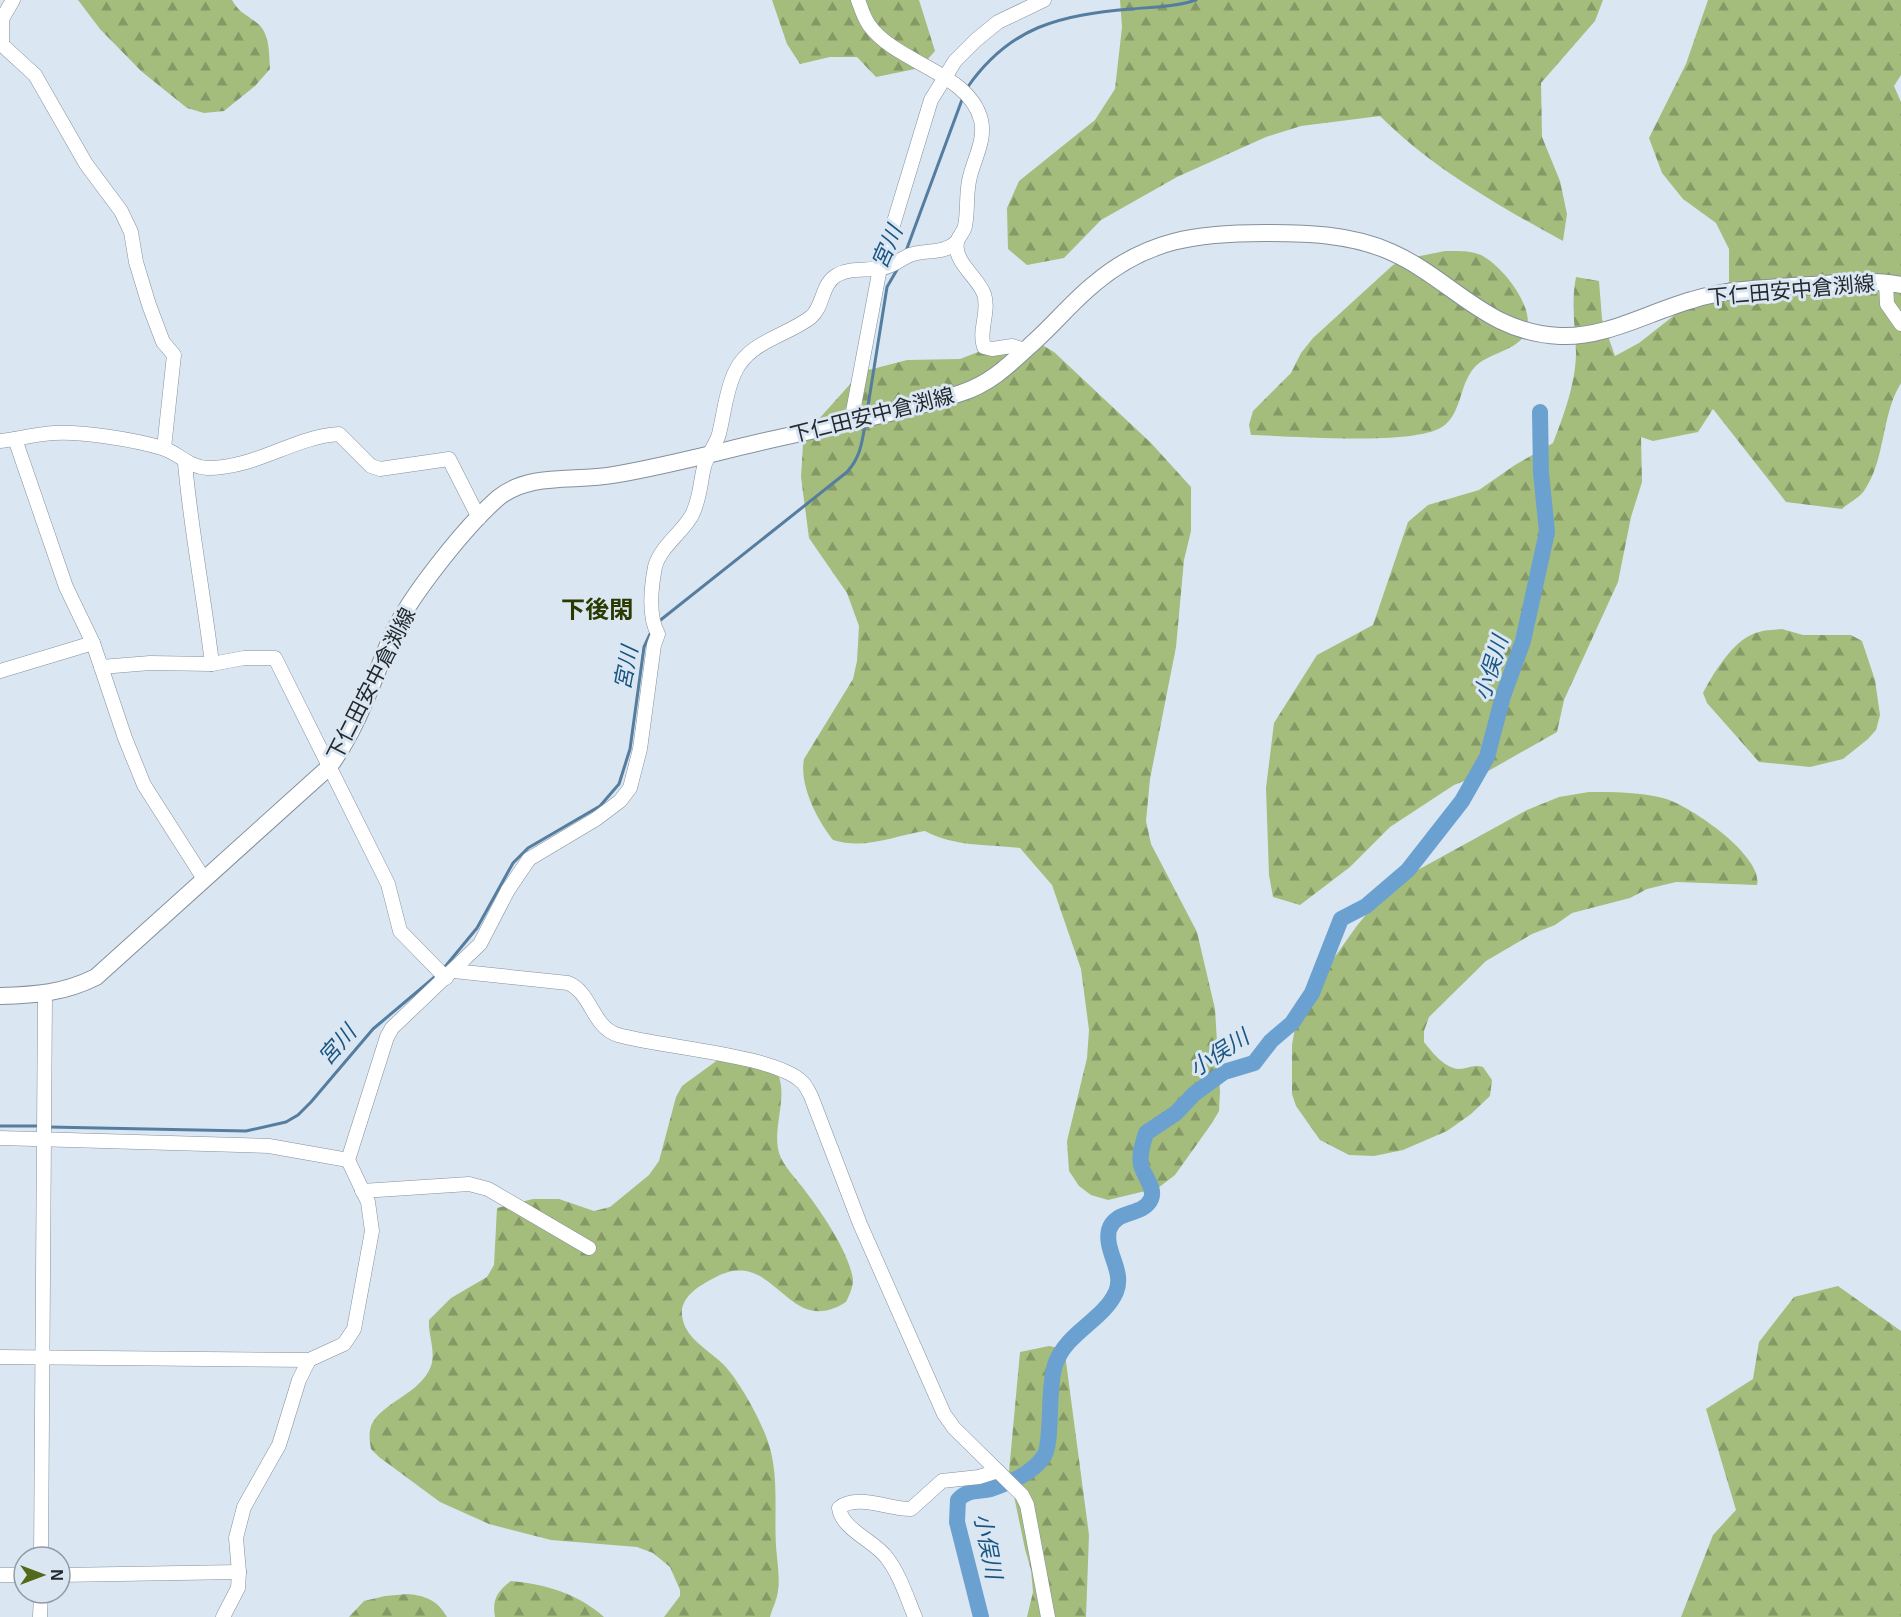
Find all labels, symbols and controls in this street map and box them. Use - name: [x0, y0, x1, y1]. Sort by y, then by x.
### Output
- water label: 宮川: [867, 220, 908, 272]
- street label: 下仁田安中倉渕線: [1706, 271, 1876, 309]
- street label: 下仁田安中倉渕線: [788, 384, 956, 446]
- district label: 下後閑: [561, 596, 633, 623]
- street label: 下仁田安中倉渕線: [323, 604, 419, 764]
- water label: 小俣川: [1469, 631, 1513, 703]
- water label: 宮川: [610, 642, 643, 692]
- water label: 宮川: [313, 1019, 362, 1070]
- water label: 小俣川: [1185, 1023, 1255, 1081]
- water label: 小俣川: [969, 1511, 1007, 1583]
- north arrow: [12, 1545, 72, 1605]
- text: N: [48, 1569, 65, 1581]

